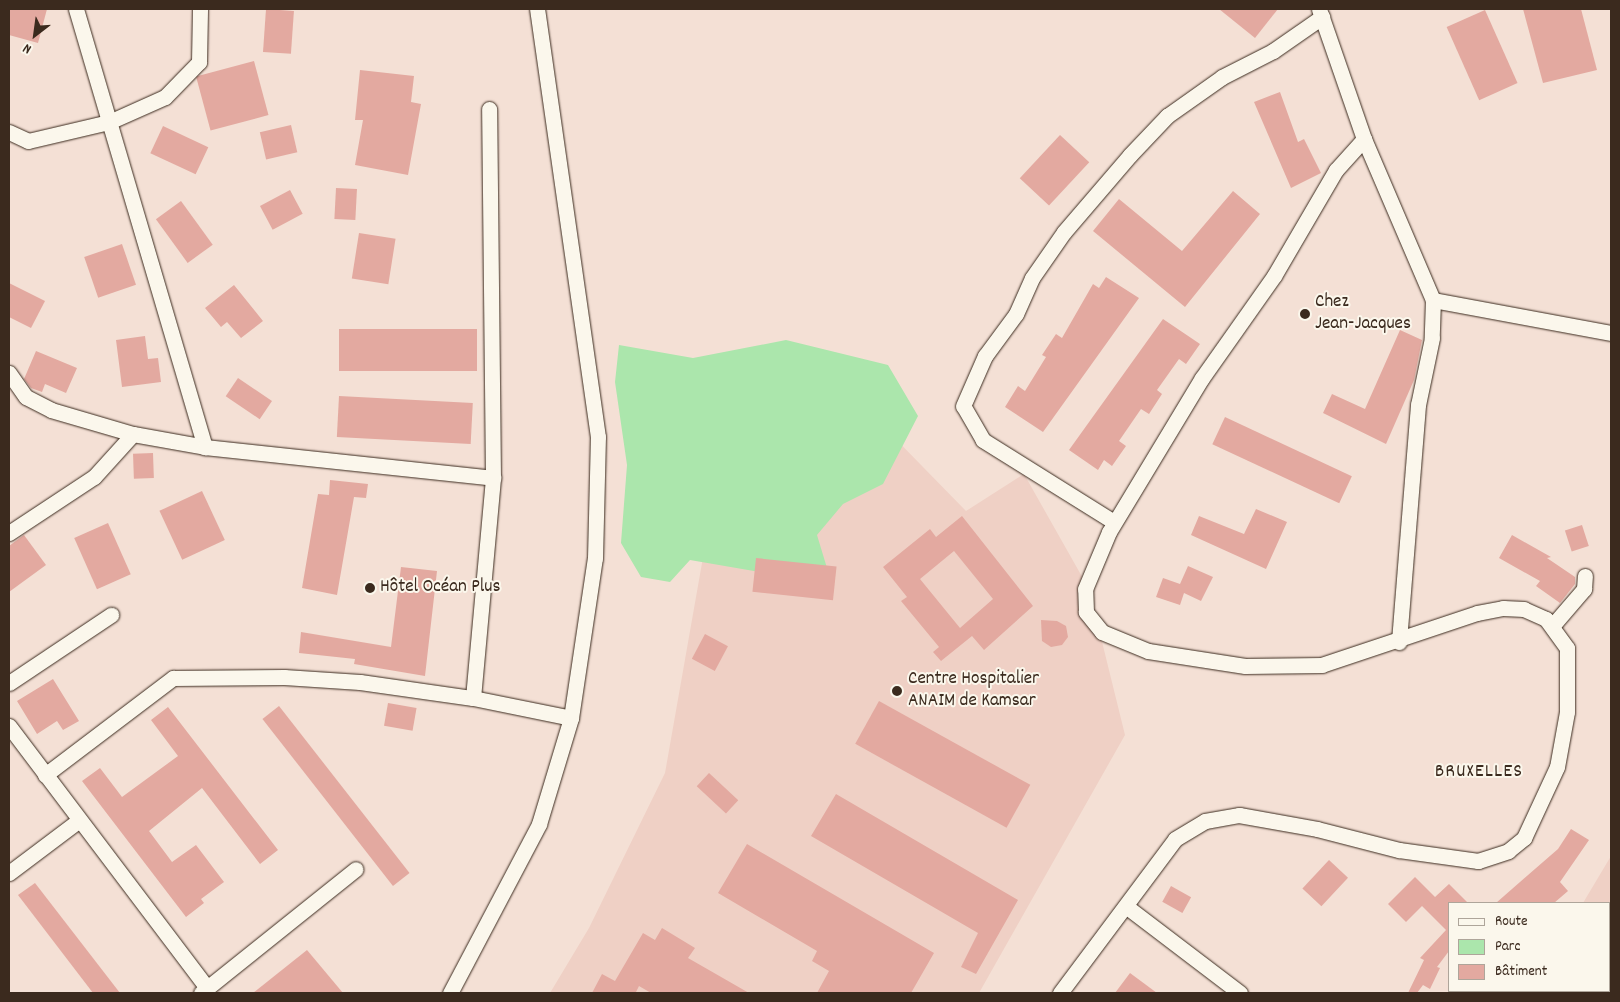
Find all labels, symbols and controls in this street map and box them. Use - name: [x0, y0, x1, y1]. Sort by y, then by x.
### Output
- north arrow: [10, 10, 60, 60]
- text: N: [20, 38, 36, 58]
- place label: Chez Jean-Jacques: [1315, 292, 1411, 336]
- marker: Chez Jean-Jacques: [1299, 308, 1311, 320]
- place label: Hôtel Océan Plus: [380, 577, 501, 599]
- marker: Hôtel Océan Plus: [364, 582, 376, 594]
- place label: Centre Hospitalier ANAIM de Kamsar: [908, 669, 1039, 713]
- marker: Centre Hospitalier ANAIM de Kamsar: [890, 684, 904, 698]
- district label: BRUXELLES: [1434, 760, 1524, 784]
- legend: [1448, 902, 1610, 992]
- text: Route: [1495, 911, 1528, 933]
- text: Parc: [1495, 936, 1520, 958]
- text: Bâtiment: [1495, 961, 1547, 983]

